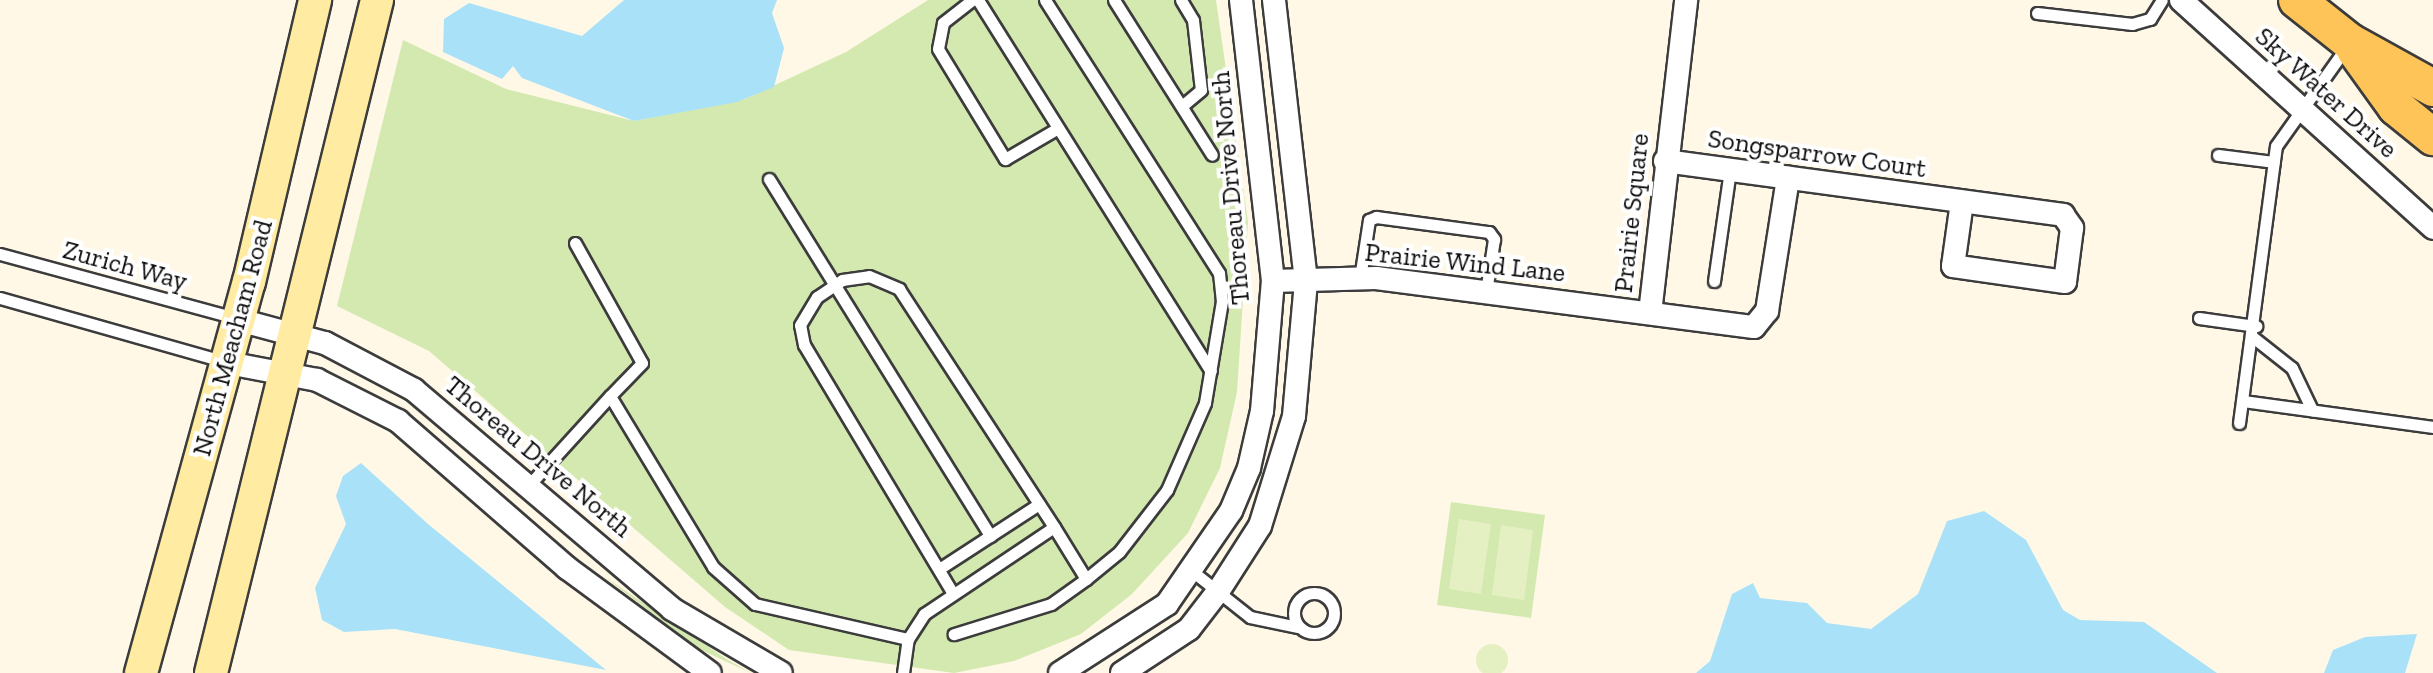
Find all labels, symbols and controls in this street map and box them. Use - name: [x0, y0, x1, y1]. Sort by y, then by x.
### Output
- street label: Sky Water Drive: [2248, 20, 2404, 166]
- street label: Thoreau Drive North: [1205, 70, 1257, 306]
- street label: Songsparrow Court: [1706, 123, 1928, 185]
- street label: Prairie Square: [1608, 132, 1656, 294]
- street label: North Meacham Road: [186, 216, 280, 460]
- street label: Zurich Way: [59, 234, 191, 298]
- street label: Prairie Wind Lane: [1363, 237, 1567, 289]
- street label: Thoreau Drive North: [438, 370, 638, 544]

